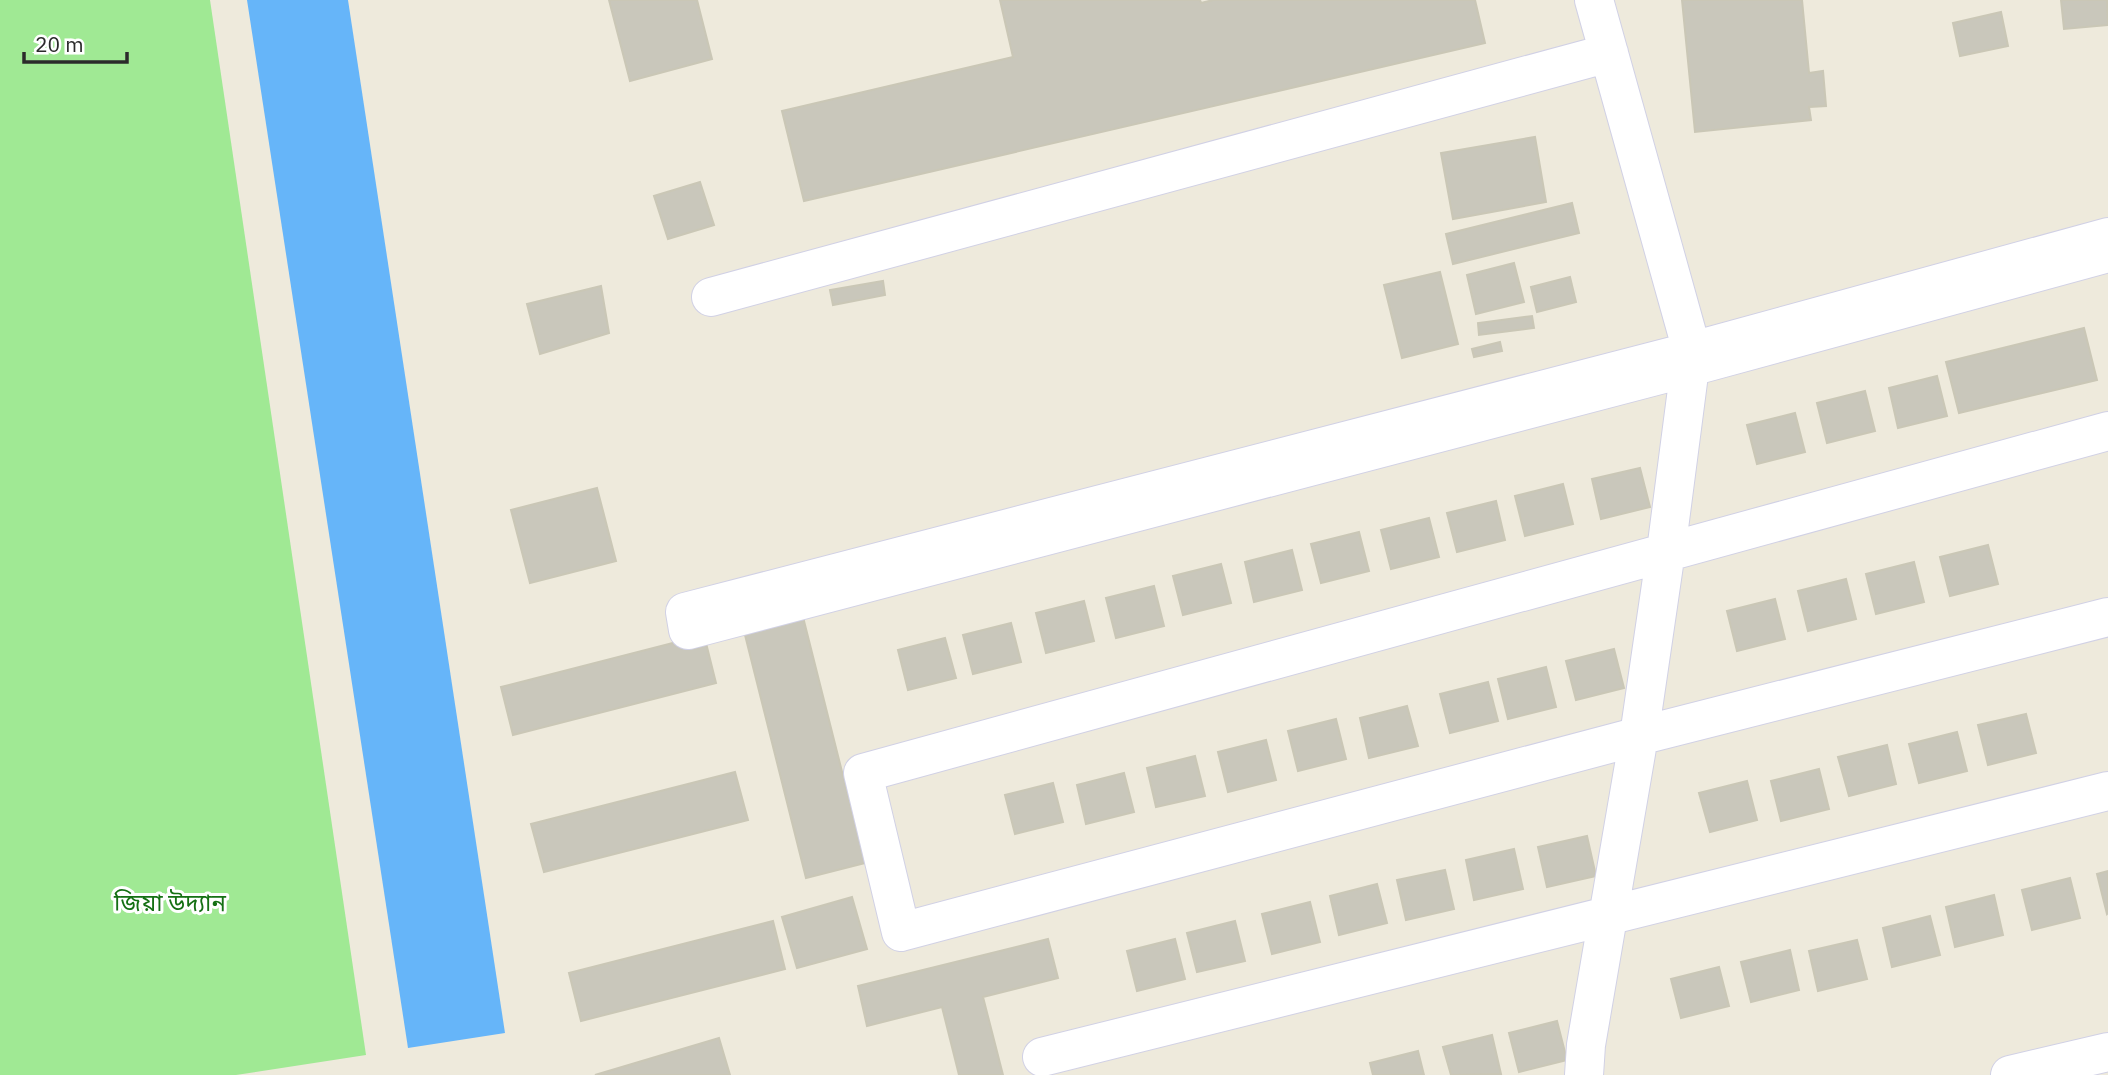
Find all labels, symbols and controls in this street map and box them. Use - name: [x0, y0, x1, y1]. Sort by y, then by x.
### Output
- scale bar: [24, 21, 128, 65]
- text: 20 m: [35, 30, 84, 58]
- park label: জিয়া উদ্যান: [113, 886, 226, 918]

